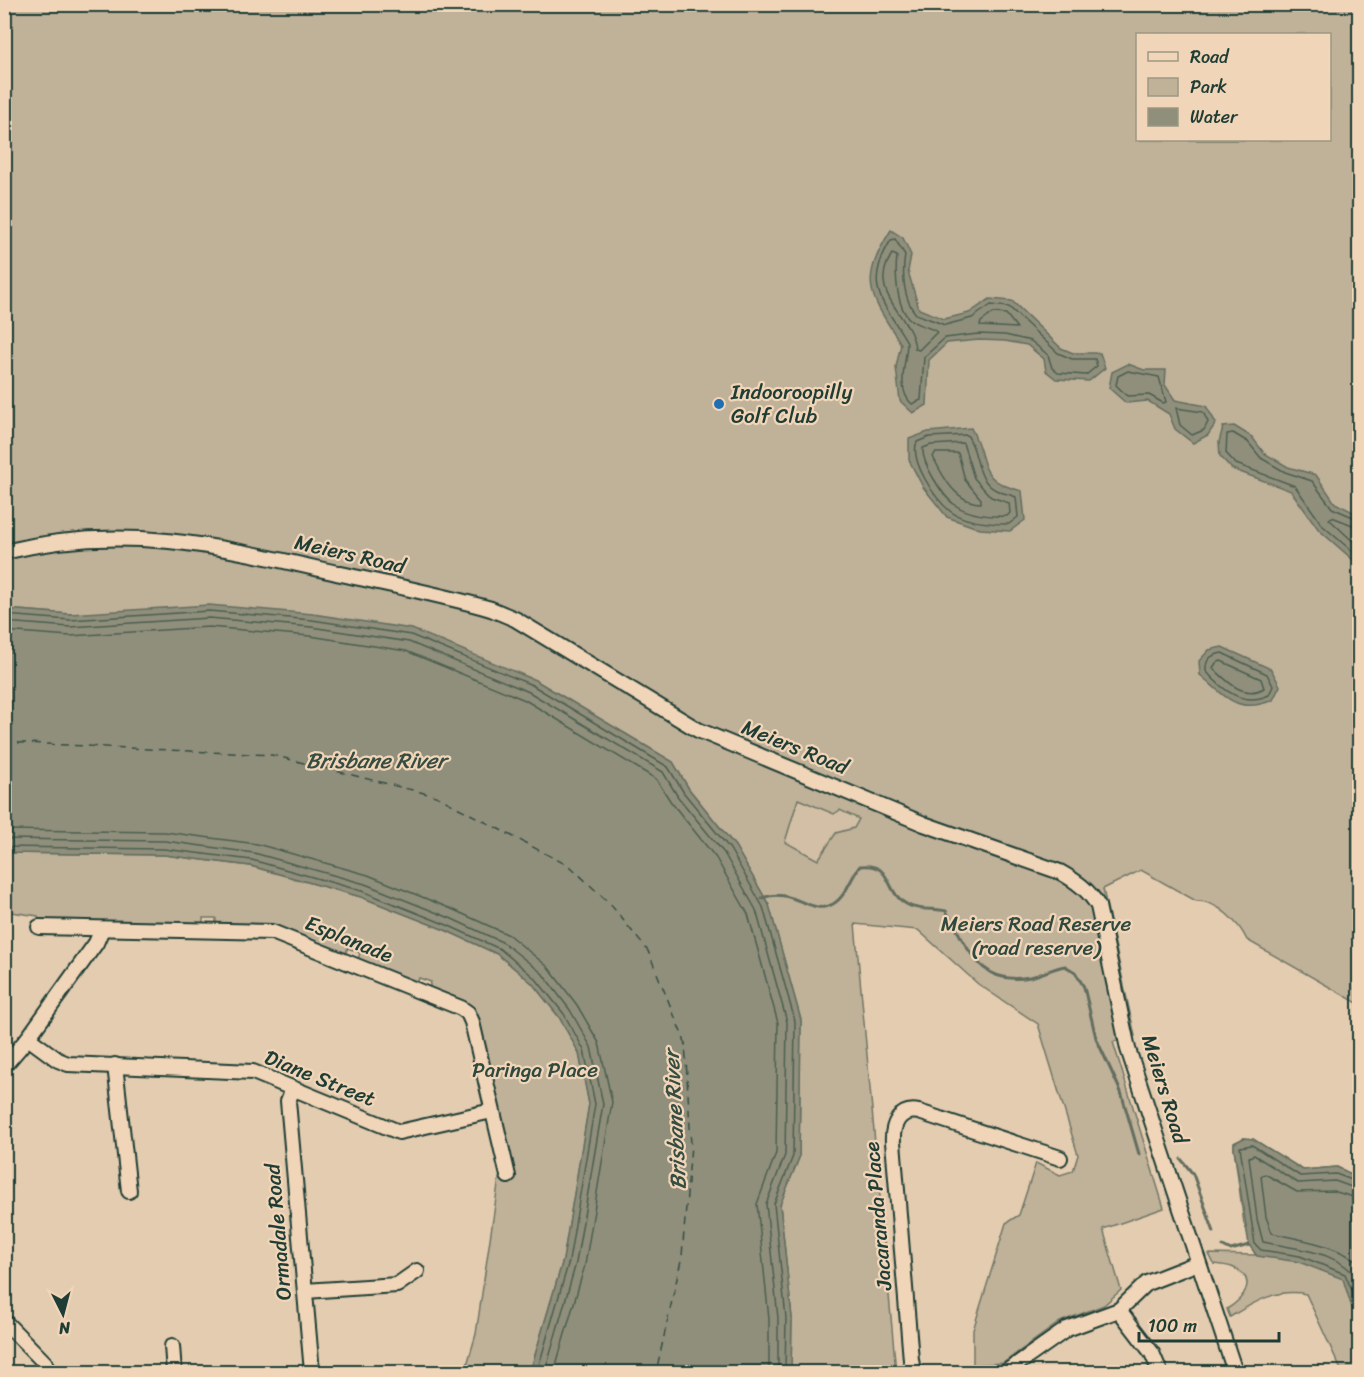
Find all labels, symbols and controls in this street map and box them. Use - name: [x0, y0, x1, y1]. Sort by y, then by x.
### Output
- legend: [1136, 33, 1331, 141]
- text: Road: [1190, 41, 1230, 73]
- text: Park: [1190, 71, 1227, 103]
- text: Water: [1190, 101, 1239, 133]
- place label: Indooroopilly Golf Club: [730, 373, 853, 435]
- marker: Indooroopilly Golf Club: [712, 397, 726, 411]
- street label: Meiers Road: [291, 523, 411, 586]
- street label: Meiers Road: [736, 708, 856, 786]
- water label: Brisbane River: [306, 741, 450, 780]
- street label: Esplanade: [299, 904, 399, 974]
- park label: Meiers Road Reserve (road reserve): [941, 905, 1131, 967]
- street label: Meiers Road: [1130, 1030, 1200, 1150]
- street label: Diane Street: [258, 1038, 382, 1118]
- water label: Brisbane River: [651, 1045, 698, 1191]
- park label: Paringa Place: [472, 1051, 598, 1089]
- street label: Jacaranda Place: [853, 1140, 904, 1293]
- street label: Ormadale Road: [253, 1160, 303, 1302]
- north arrow: [33, 1284, 93, 1344]
- scale bar: [1139, 1305, 1278, 1343]
- text: 100 m: [1148, 1310, 1197, 1342]
- text: N: [57, 1313, 73, 1344]

